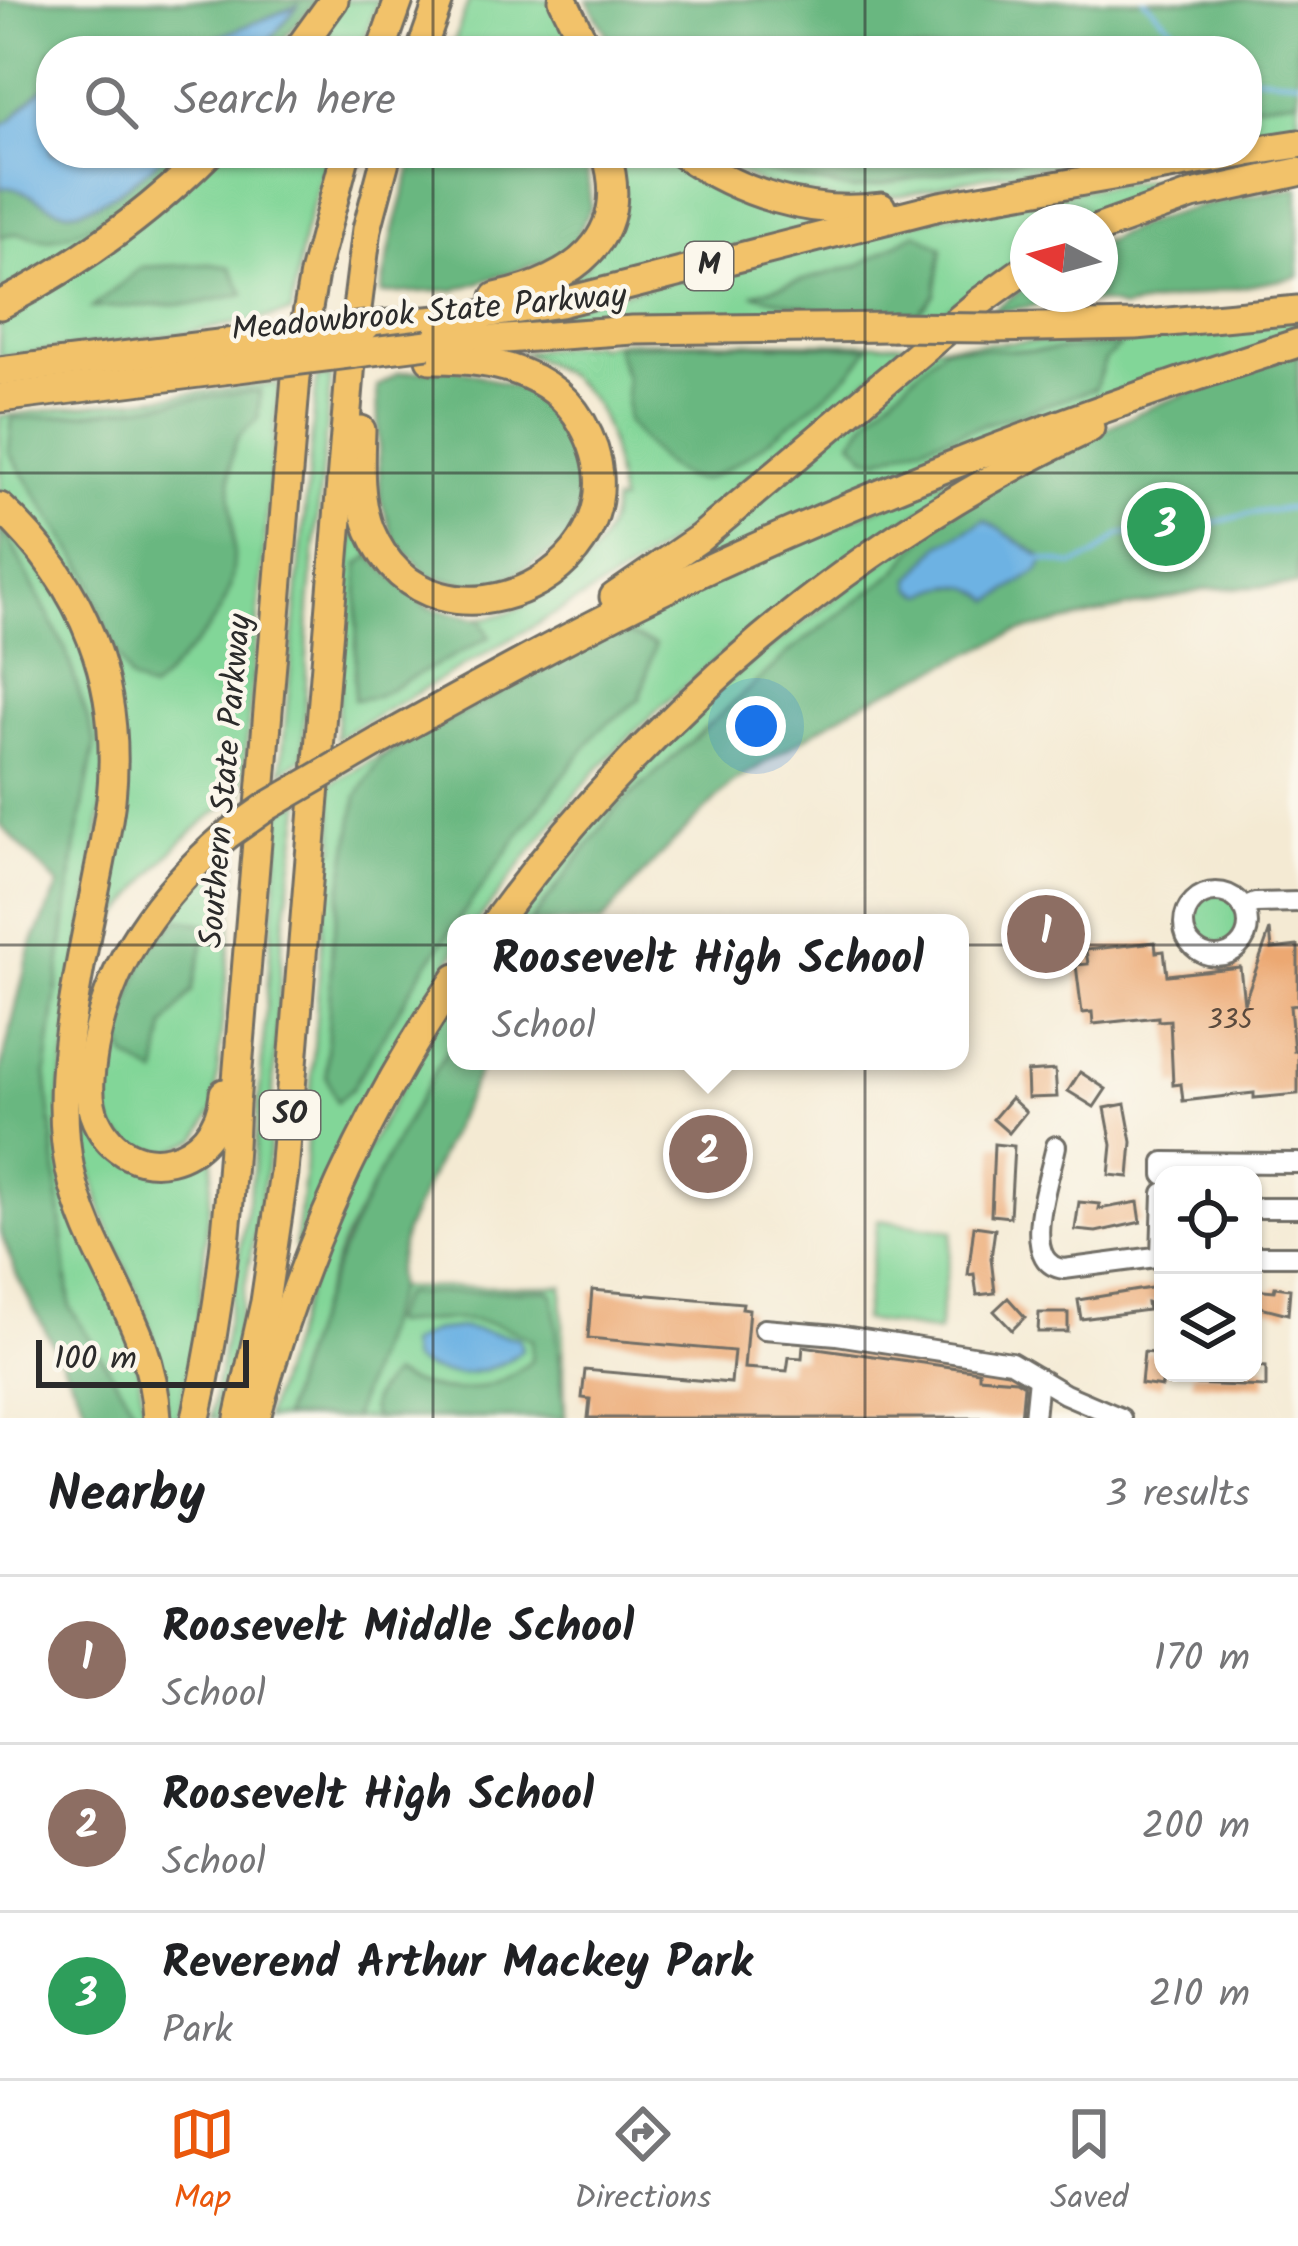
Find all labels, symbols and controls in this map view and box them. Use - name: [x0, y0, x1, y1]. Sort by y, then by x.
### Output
- search box: [36, 36, 1262, 168]
- text: Search here: [174, 66, 396, 138]
- icon: search: [78, 69, 144, 135]
- north arrow: [1010, 204, 1118, 312]
- road number: M: [685, 242, 733, 290]
- street label: Meadowbrook State Parkway: [229, 270, 629, 358]
- pin: 3: [1127, 482, 1205, 572]
- street label: Southern State Parkway: [186, 611, 268, 950]
- your location: [726, 696, 786, 756]
- pin: 1: [1007, 889, 1085, 979]
- popup: [447, 914, 969, 1070]
- text: Roosevelt High School: [492, 925, 924, 997]
- text: School: [492, 997, 596, 1059]
- house number: 335: [1207, 999, 1254, 1042]
- road number: SO: [260, 1091, 320, 1139]
- pin: 2: [669, 1109, 747, 1199]
- map controls: [1154, 1166, 1262, 1382]
- button: locate: [1154, 1166, 1262, 1274]
- button: layers: [1154, 1274, 1262, 1382]
- scale bar: [36, 1334, 249, 1387]
- text: 100 m: [54, 1334, 137, 1387]
- text: Nearby: [48, 1456, 205, 1537]
- text: 3 results: [1105, 1465, 1250, 1527]
- text: Roosevelt Middle School: [162, 1593, 634, 1665]
- text: 1: [81, 1629, 93, 1691]
- text: 170 m: [1154, 1629, 1250, 1691]
- text: School: [162, 1665, 266, 1727]
- text: Roosevelt High School: [162, 1761, 594, 1833]
- text: 2: [76, 1797, 98, 1859]
- text: 200 m: [1142, 1797, 1250, 1859]
- text: School: [162, 1833, 266, 1895]
- text: Reverend Arthur Mackey Park: [162, 1929, 752, 2001]
- text: 3: [76, 1965, 98, 2027]
- text: 210 m: [1149, 1965, 1250, 2027]
- text: Park: [162, 2001, 233, 2063]
- tab: Map: [169, 2101, 235, 2226]
- tab: Directions: [574, 2101, 711, 2226]
- tab: Saved: [1050, 2101, 1129, 2226]

